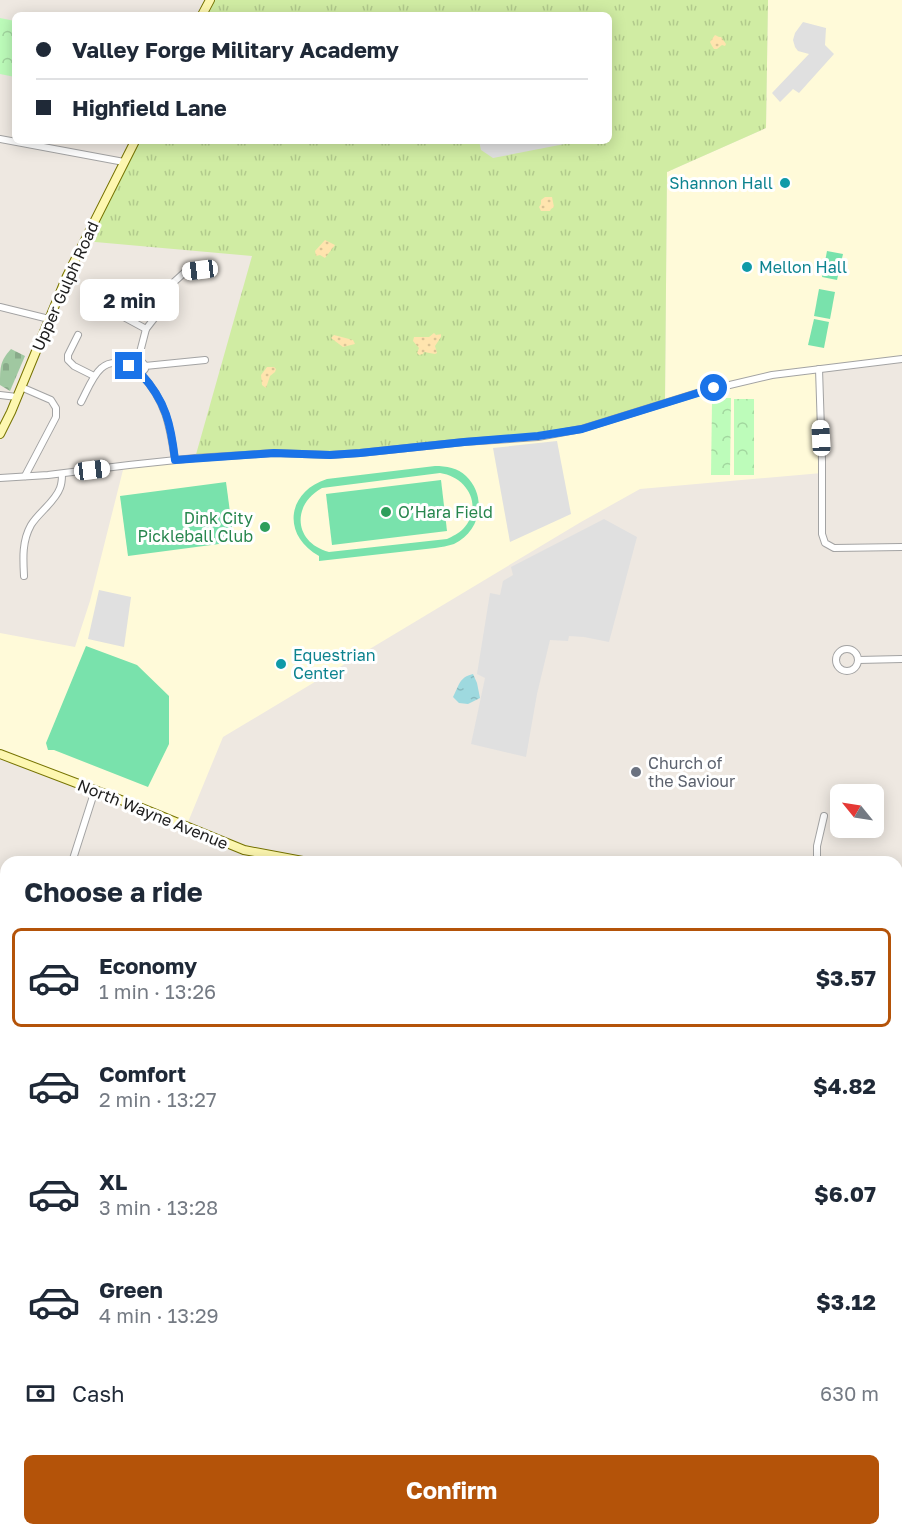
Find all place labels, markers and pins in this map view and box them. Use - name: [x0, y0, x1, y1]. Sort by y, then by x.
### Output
- place label: Shannon Hall: [669, 173, 773, 193]
- marker: Shannon Hall: [778, 176, 792, 190]
- place label: Mellon Hall: [759, 257, 847, 277]
- marker: Mellon Hall: [740, 260, 754, 274]
- place label: O’Hara Field: [398, 502, 493, 522]
- marker: O’Hara Field: [379, 505, 393, 519]
- place label: Dink City Pickleball Club: [138, 508, 253, 546]
- marker: Dink City Pickleball Club: [258, 520, 272, 534]
- place label: Equestrian Center: [293, 645, 376, 683]
- marker: Equestrian Center: [274, 657, 288, 671]
- place label: Church of the Saviour: [648, 753, 735, 791]
- marker: Church of the Saviour: [629, 765, 643, 779]

